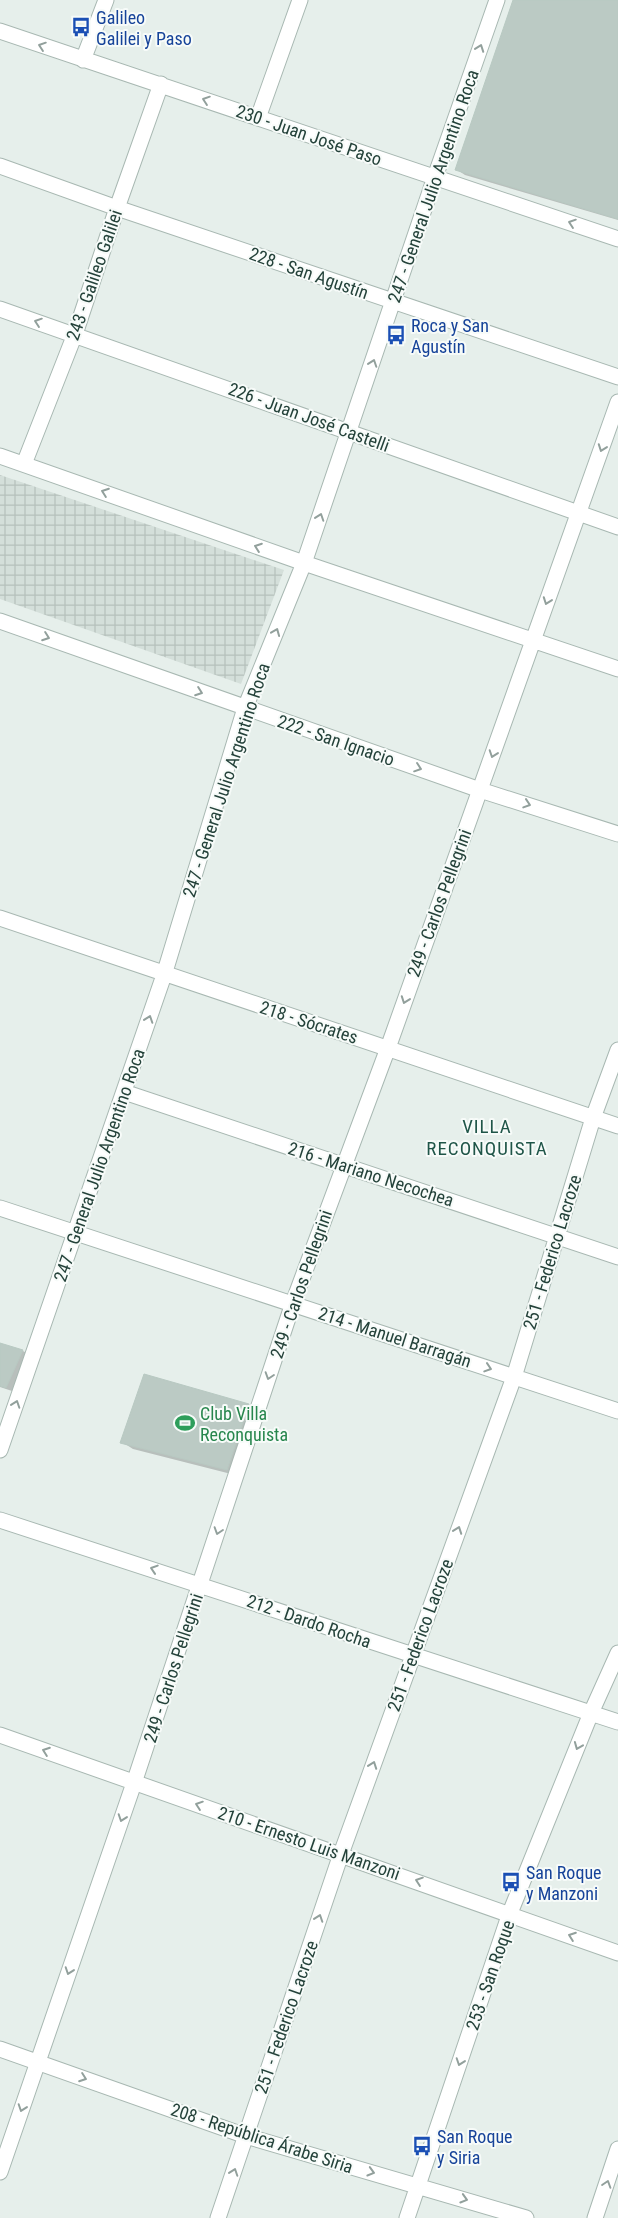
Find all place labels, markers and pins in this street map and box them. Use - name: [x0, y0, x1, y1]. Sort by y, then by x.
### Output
- place label: Galileo Galilei y Paso: [96, 7, 192, 49]
- bus stop icon: Galileo Galilei y Paso: [70, 16, 92, 38]
- place label: Roca y San Agustín: [411, 315, 489, 357]
- bus stop icon: Roca y San Agustín: [385, 324, 407, 346]
- place label: Club Villa Reconquista: [200, 1403, 288, 1445]
- sports icon: Club Villa Reconquista: [174, 1412, 196, 1434]
- place label: San Roque y Manzoni: [526, 1862, 602, 1904]
- bus stop icon: San Roque y Manzoni: [500, 1871, 522, 1893]
- place label: San Roque y Siria: [437, 2126, 513, 2168]
- bus stop icon: San Roque y Siria: [411, 2135, 433, 2157]

